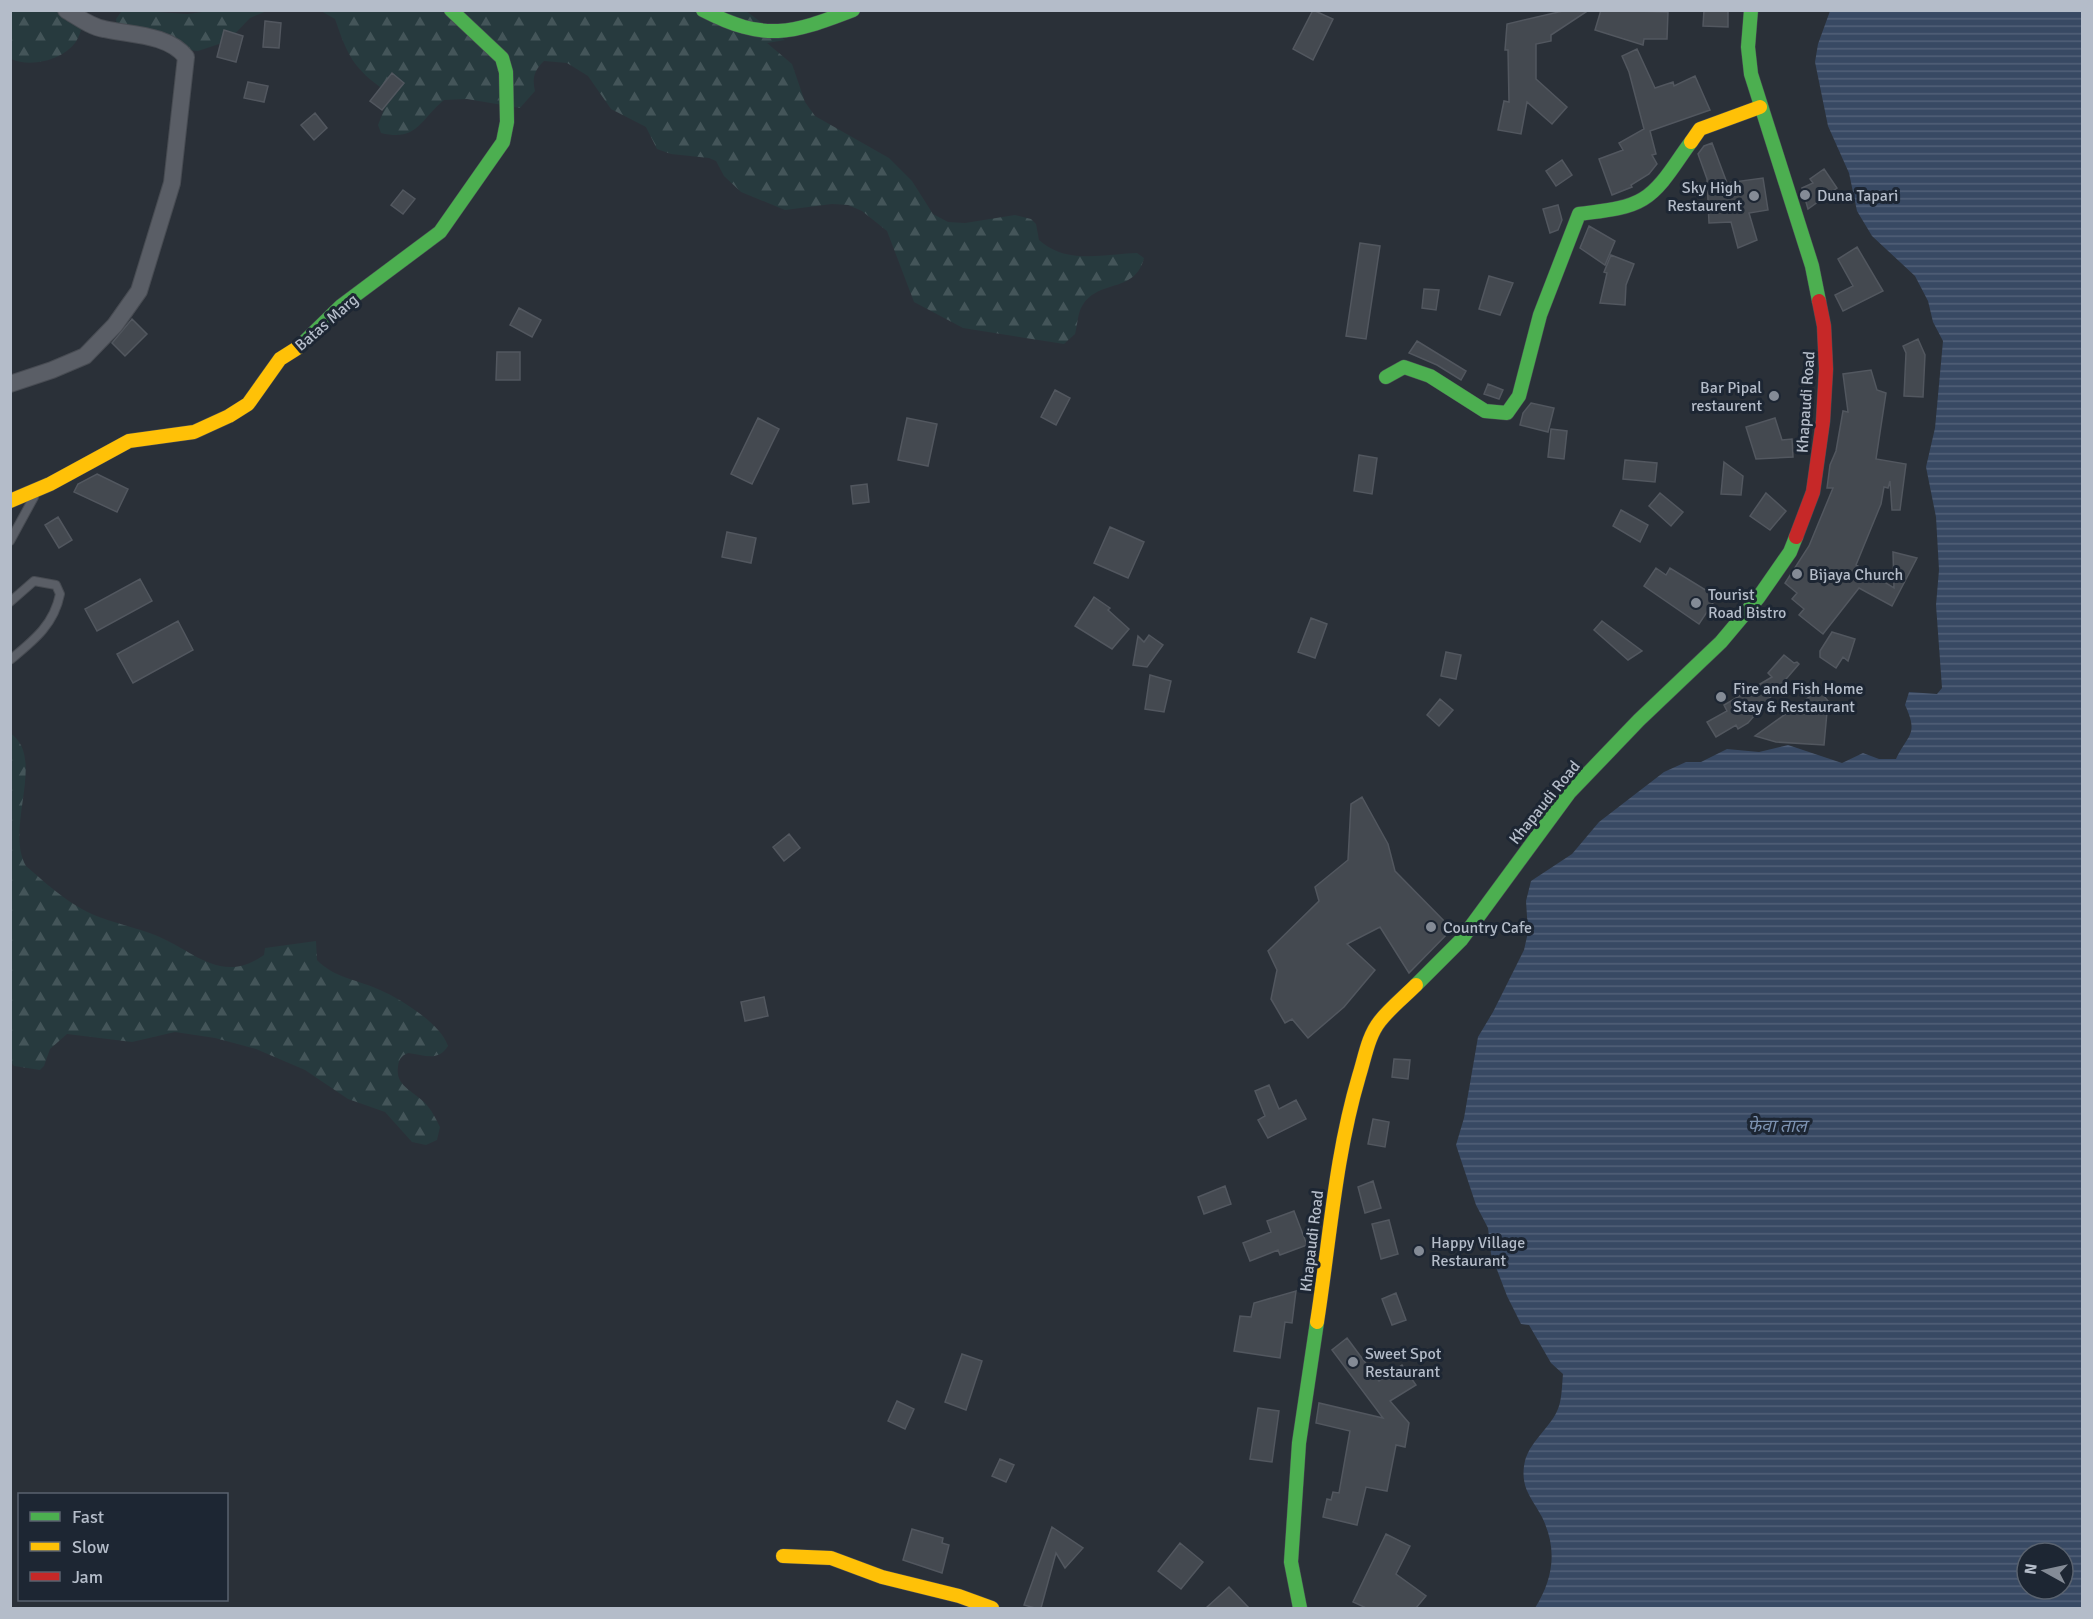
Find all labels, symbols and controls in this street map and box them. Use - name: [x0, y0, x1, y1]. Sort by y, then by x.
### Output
- place label: Sky High Restaurent: [1667, 178, 1742, 216]
- place label: Duna Tapari: [1817, 186, 1898, 206]
- marker: Duna Tapari: [1798, 188, 1812, 202]
- marker: Sky High Restaurent: [1747, 189, 1761, 203]
- street label: Batas Marg: [291, 290, 362, 356]
- street label: Khapaudi Road: [1792, 350, 1820, 454]
- place label: Bar Pipal restaurent: [1691, 378, 1762, 416]
- marker: Bar Pipal restaurent: [1767, 389, 1781, 403]
- place label: Bijaya Church: [1809, 565, 1903, 585]
- marker: Bijaya Church: [1790, 567, 1804, 581]
- place label: Tourist Road Bistro: [1708, 585, 1786, 623]
- marker: Tourist Road Bistro: [1689, 596, 1703, 610]
- place label: Fire and Fish Home Stay & Restaurant: [1733, 679, 1863, 717]
- marker: Fire and Fish Home Stay & Restaurant: [1714, 690, 1728, 704]
- street label: Khapaudi Road: [1505, 757, 1585, 849]
- place label: Country Cafe: [1443, 918, 1532, 938]
- marker: Country Cafe: [1424, 920, 1438, 934]
- water label: फेवा ताल: [1747, 1115, 1811, 1137]
- street label: Khapaudi Road: [1296, 1189, 1328, 1293]
- place label: Happy Village Restaurant: [1431, 1233, 1525, 1271]
- marker: Happy Village Restaurant: [1412, 1244, 1426, 1258]
- place label: Sweet Spot Restaurant: [1365, 1344, 1442, 1382]
- marker: Sweet Spot Restaurant: [1346, 1355, 1360, 1369]
- legend: [18, 1493, 228, 1601]
- text: Fast: [72, 1506, 104, 1528]
- text: Slow: [72, 1536, 109, 1558]
- north arrow: [2015, 1541, 2075, 1601]
- text: N: [2020, 1562, 2042, 1576]
- text: Jam: [72, 1566, 103, 1588]

